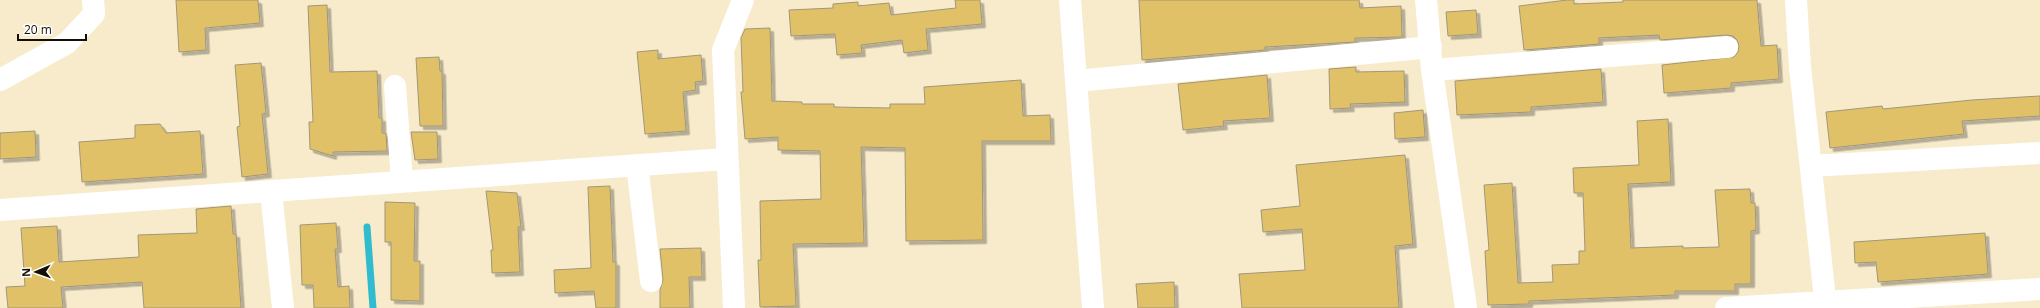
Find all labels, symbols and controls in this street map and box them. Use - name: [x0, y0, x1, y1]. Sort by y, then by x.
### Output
- scale bar: [18, 16, 86, 42]
- text: 20 m: [24, 21, 52, 38]
- north arrow: [16, 252, 56, 292]
- text: N: [18, 268, 33, 277]

